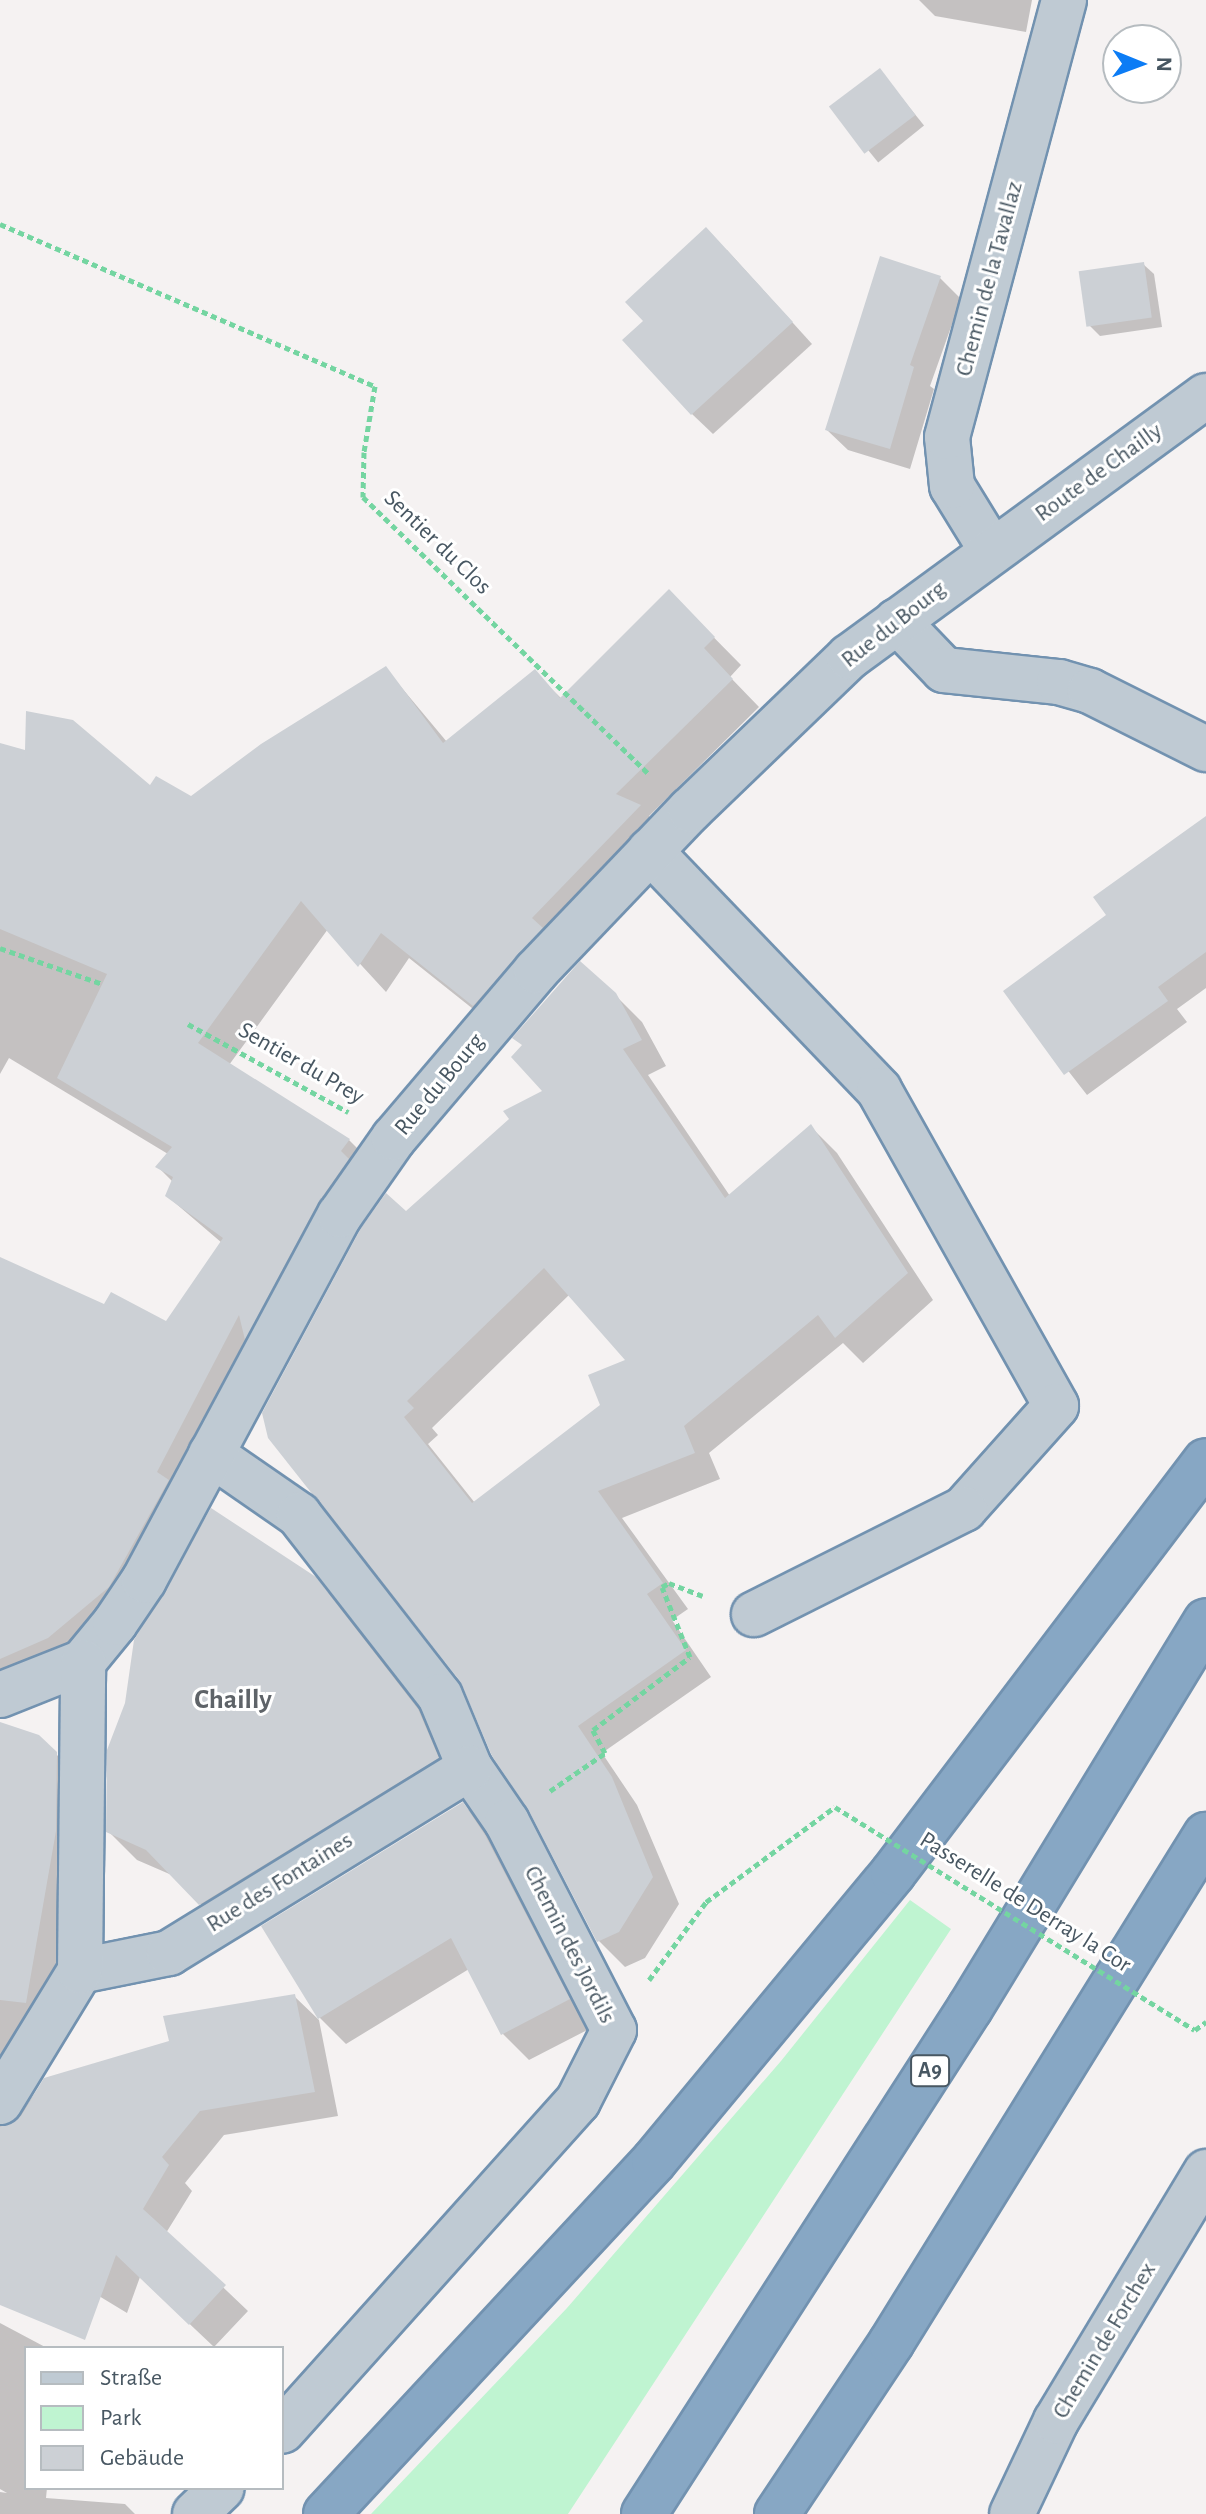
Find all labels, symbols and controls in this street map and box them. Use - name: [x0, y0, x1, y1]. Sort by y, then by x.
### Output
- north arrow: [1102, 24, 1182, 104]
- text: N: [1153, 57, 1175, 72]
- street label: Chemin de la Tavallaz: [950, 178, 1030, 380]
- street label: Route de Chailly: [1030, 417, 1168, 529]
- street label: Sentier du Clos: [377, 485, 497, 601]
- street label: Rue du Bourg: [836, 575, 952, 675]
- street label: Sentier du Prey: [233, 1016, 369, 1112]
- street label: Rue du Bourg: [389, 1028, 491, 1142]
- district label: Chailly: [194, 1683, 272, 1717]
- street label: Passerelle de Derray la Cor: [914, 1826, 1136, 1980]
- street label: Rue des Fontaines: [202, 1827, 358, 1939]
- street label: Chemin des Jordils: [517, 1861, 621, 2029]
- road number: A9: [910, 2053, 950, 2089]
- street label: Chemin de Forchex: [1047, 2258, 1163, 2424]
- legend: [24, 2346, 284, 2490]
- text: Straße: [100, 2366, 162, 2390]
- text: Park: [100, 2406, 141, 2430]
- text: Gebäude: [100, 2446, 184, 2470]

